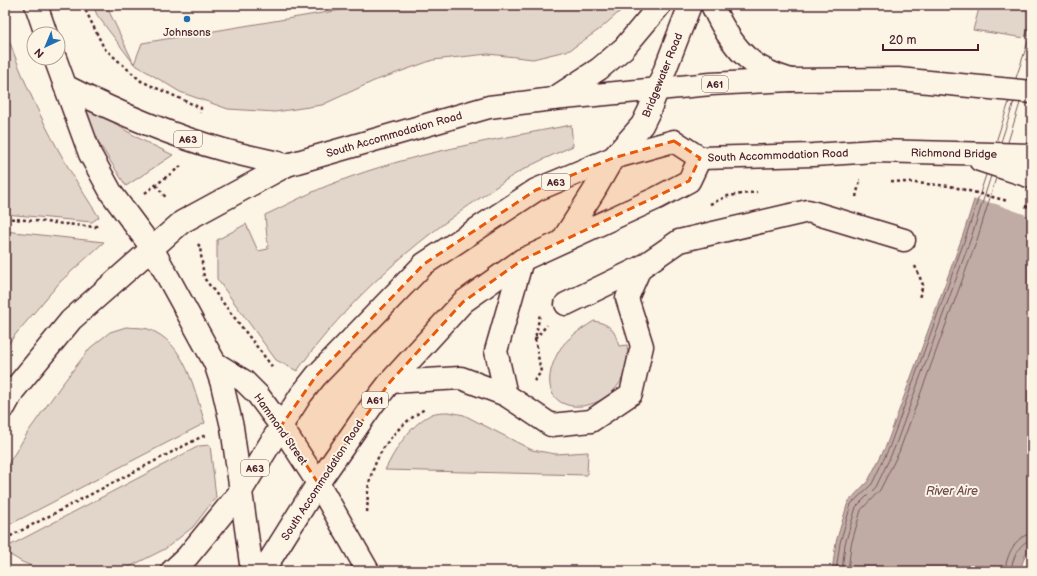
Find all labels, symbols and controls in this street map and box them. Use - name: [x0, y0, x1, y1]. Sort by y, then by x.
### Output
- marker: Johnsons: [182, 14, 192, 24]
- north arrow: [26, 26, 66, 66]
- place label: Johnsons: [163, 26, 211, 39]
- scale bar: [883, 26, 978, 52]
- street label: Bridgewater Road: [640, 31, 685, 119]
- text: 20 m: [889, 33, 916, 48]
- text: N: [32, 45, 47, 60]
- road number: A61: [702, 76, 728, 92]
- street label: South Accommodation Road: [325, 109, 464, 160]
- road number: A63: [174, 131, 202, 147]
- street label: Richmond Bridge: [911, 146, 998, 161]
- street label: South Accommodation Road: [707, 147, 849, 164]
- road number: A63: [542, 174, 570, 190]
- street label: Hammond Street: [251, 391, 310, 468]
- road number: A61: [362, 392, 388, 408]
- street label: South Accommodation Road: [279, 418, 366, 543]
- road number: A63: [241, 460, 269, 476]
- water label: River Aire: [926, 484, 978, 499]

